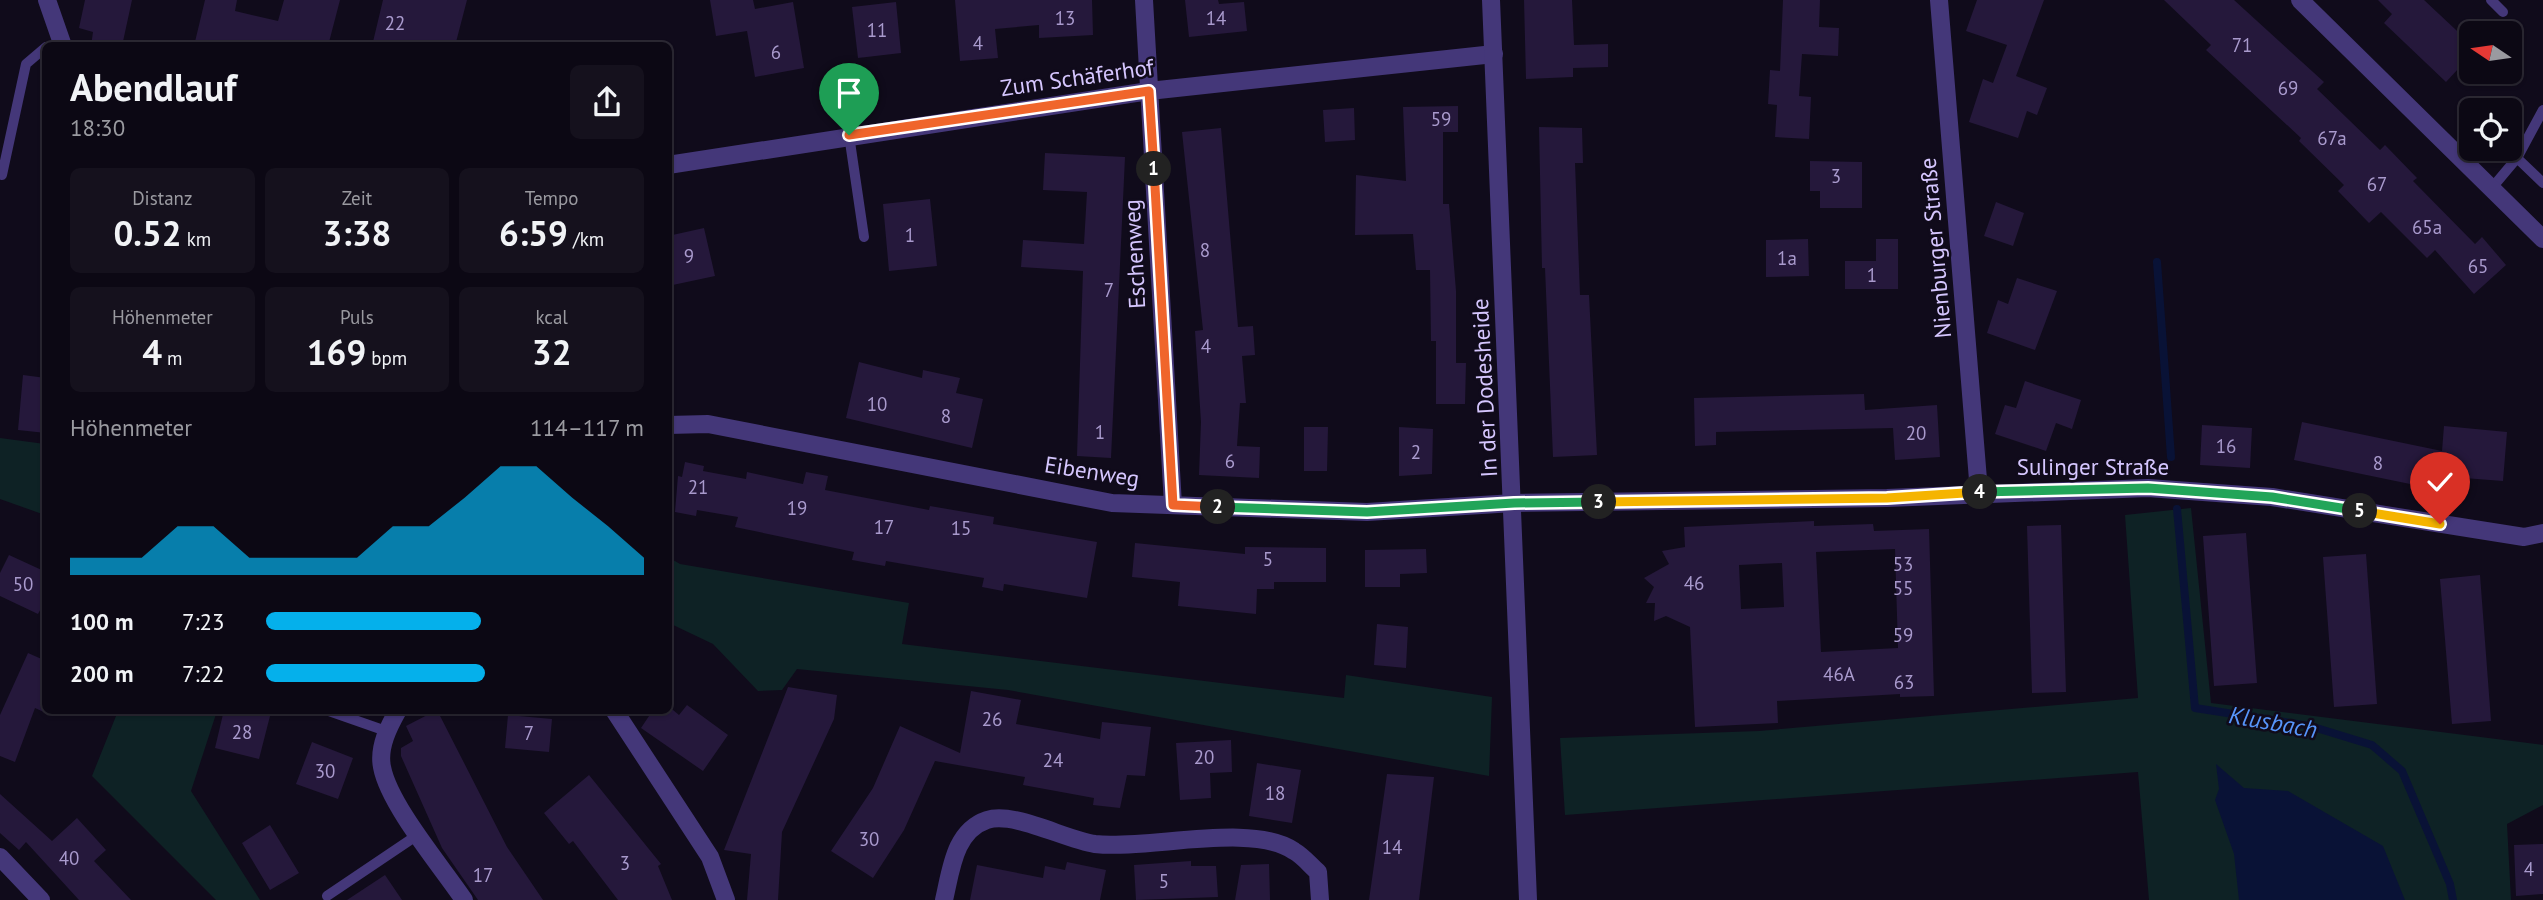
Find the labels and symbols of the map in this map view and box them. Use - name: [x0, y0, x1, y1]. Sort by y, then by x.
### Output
- house number: 13: [1055, 6, 1075, 30]
- house number: 14: [1206, 6, 1226, 30]
- house number: 22: [385, 11, 405, 35]
- house number: 11: [867, 18, 887, 42]
- north arrow: [2459, 21, 2522, 84]
- house number: 4: [973, 31, 983, 55]
- house number: 71: [2232, 33, 2252, 57]
- house number: 6: [771, 40, 781, 64]
- street label: Zum Schäferhof: [999, 52, 1157, 102]
- pin: [819, 63, 879, 135]
- house number: 69: [2278, 76, 2298, 100]
- house number: 59: [1431, 107, 1451, 131]
- house number: 67a: [2317, 126, 2347, 150]
- pin: 1: [1136, 152, 1172, 186]
- street label: Nienburger Straße: [1913, 157, 1957, 339]
- house number: 3: [1831, 164, 1841, 188]
- house number: 67: [2367, 172, 2387, 196]
- street label: Eschenweg: [1117, 198, 1151, 310]
- house number: 65a: [2412, 215, 2442, 239]
- house number: 1: [905, 223, 915, 247]
- house number: 8: [1200, 238, 1210, 262]
- house number: 9: [684, 244, 694, 268]
- house number: 1a: [1777, 246, 1797, 270]
- house number: 65: [2468, 254, 2488, 278]
- house number: 1: [1867, 263, 1877, 287]
- house number: 7: [1104, 278, 1114, 302]
- street label: In der Dodesheide: [1465, 298, 1503, 478]
- house number: 4: [1201, 334, 1211, 358]
- house number: 10: [867, 392, 887, 416]
- house number: 8: [941, 404, 951, 428]
- house number: 1: [1095, 420, 1105, 444]
- house number: 20: [1906, 421, 1926, 445]
- house number: 16: [2216, 434, 2236, 458]
- house number: 2: [1411, 440, 1421, 464]
- street label: Eibenweg: [1043, 449, 1141, 493]
- house number: 6: [1225, 449, 1235, 473]
- house number: 8: [2373, 451, 2383, 475]
- street label: Sulinger Straße: [2017, 452, 2169, 481]
- pin: [2410, 452, 2470, 524]
- house number: 21: [688, 475, 708, 499]
- pin: 4: [1962, 475, 1997, 510]
- pin: 3: [1582, 484, 1616, 520]
- pin: 2: [1200, 490, 1236, 524]
- pin: 5: [2342, 494, 2378, 528]
- house number: 19: [787, 496, 807, 520]
- house number: 17: [874, 515, 894, 539]
- house number: 15: [951, 516, 971, 540]
- house number: 5: [1263, 547, 1273, 571]
- house number: 53: [1893, 552, 1913, 576]
- house number: 46: [1684, 571, 1704, 595]
- house number: 50: [13, 572, 33, 596]
- house number: 55: [1893, 576, 1913, 600]
- house number: 59: [1893, 623, 1913, 647]
- house number: 46A: [1823, 662, 1855, 686]
- house number: 63: [1894, 670, 1914, 694]
- water label: Klusbach: [2226, 699, 2320, 745]
- house number: 26: [982, 707, 1002, 731]
- house number: 28: [232, 720, 252, 744]
- house number: 7: [524, 721, 534, 745]
- house number: 20: [1194, 745, 1214, 769]
- house number: 24: [1043, 748, 1063, 772]
- house number: 30: [315, 759, 335, 783]
- house number: 18: [1265, 781, 1285, 805]
- house number: 30: [859, 827, 879, 851]
- house number: 14: [1382, 835, 1402, 859]
- house number: 40: [59, 846, 79, 870]
- house number: 3: [620, 851, 630, 875]
- house number: 4: [2524, 857, 2534, 881]
- house number: 17: [473, 863, 493, 887]
- house number: 5: [1159, 869, 1169, 893]

